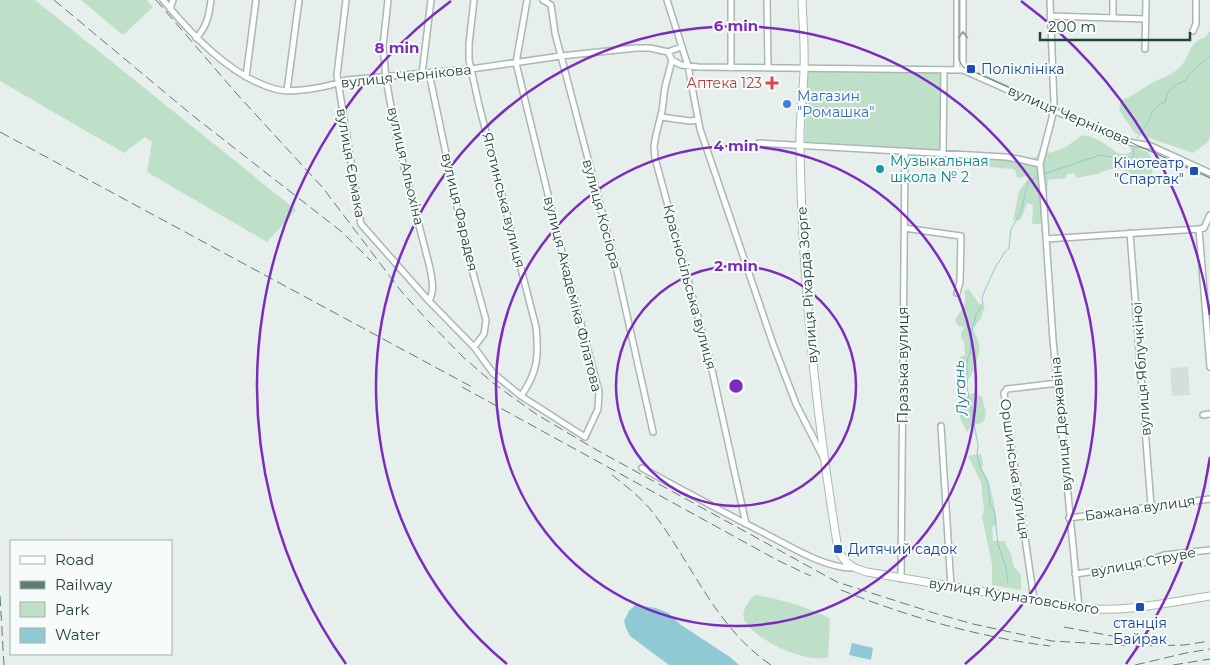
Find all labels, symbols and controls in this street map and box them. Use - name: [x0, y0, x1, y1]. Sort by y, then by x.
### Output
- scale bar: [1040, 10, 1190, 42]
- text: 6 min: [714, 16, 758, 35]
- text: 200 m: [1048, 17, 1096, 36]
- one-way arrow: [958, 31, 968, 38]
- text: 8 min: [375, 38, 419, 57]
- street label: вулиця Чернікова: [340, 60, 472, 92]
- place label: Поліклініка: [981, 60, 1064, 78]
- marker: Поліклініка: [965, 63, 977, 75]
- place label: Аптека 123: [686, 74, 762, 92]
- marker: Аптека 123: [766, 77, 778, 89]
- street label: вулиця Чернікова: [1005, 81, 1133, 149]
- place label: Магазин "Ромашка": [797, 87, 874, 121]
- marker: Магазин "Ромашка": [781, 98, 793, 110]
- street label: вулиця Альохіна: [384, 105, 428, 227]
- street label: вулиця Єрмака: [332, 107, 370, 219]
- street label: Яготинська вулиця: [478, 130, 530, 270]
- text: 4 min: [713, 136, 759, 155]
- street label: вулиця Фарадея: [438, 151, 482, 273]
- place label: Музыкальная школа № 2: [890, 152, 989, 186]
- place label: Кінотеатр "Спартак": [1113, 154, 1184, 188]
- street label: вулиця Косіора: [579, 157, 625, 271]
- marker: Музыкальная школа № 2: [874, 163, 886, 175]
- marker: Кінотеатр "Спартак": [1188, 165, 1200, 177]
- street label: вулиця Академіка Філатова: [540, 194, 606, 394]
- street label: Красносільська вулиця: [659, 202, 721, 372]
- street label: вулиця Ріхарда Зорге: [793, 206, 821, 364]
- text: 2 min: [714, 256, 758, 275]
- street label: вулиця Яблучкіної: [1127, 301, 1155, 437]
- street label: Празька вулиця: [894, 307, 912, 424]
- street label: вулиця Державіна: [1046, 356, 1076, 492]
- water label: Лугань: [949, 360, 971, 417]
- centre of rings: [727, 377, 745, 395]
- street label: Оршинська вулиця: [996, 398, 1034, 540]
- street label: Бажана вулиця: [1083, 491, 1197, 525]
- legend: [10, 540, 172, 655]
- place label: Дитячий садок: [848, 540, 957, 558]
- marker: Дитячий садок: [832, 543, 844, 555]
- street label: вулиця Струве: [1089, 543, 1197, 581]
- text: Road: [55, 550, 94, 569]
- street label: вулиця Курнатовського: [928, 574, 1101, 618]
- text: Railway: [55, 575, 113, 594]
- text: Park: [55, 600, 89, 619]
- marker: станція Байрак: [1134, 601, 1146, 613]
- place label: станція Байрак: [1113, 614, 1167, 648]
- text: Water: [55, 625, 101, 644]

